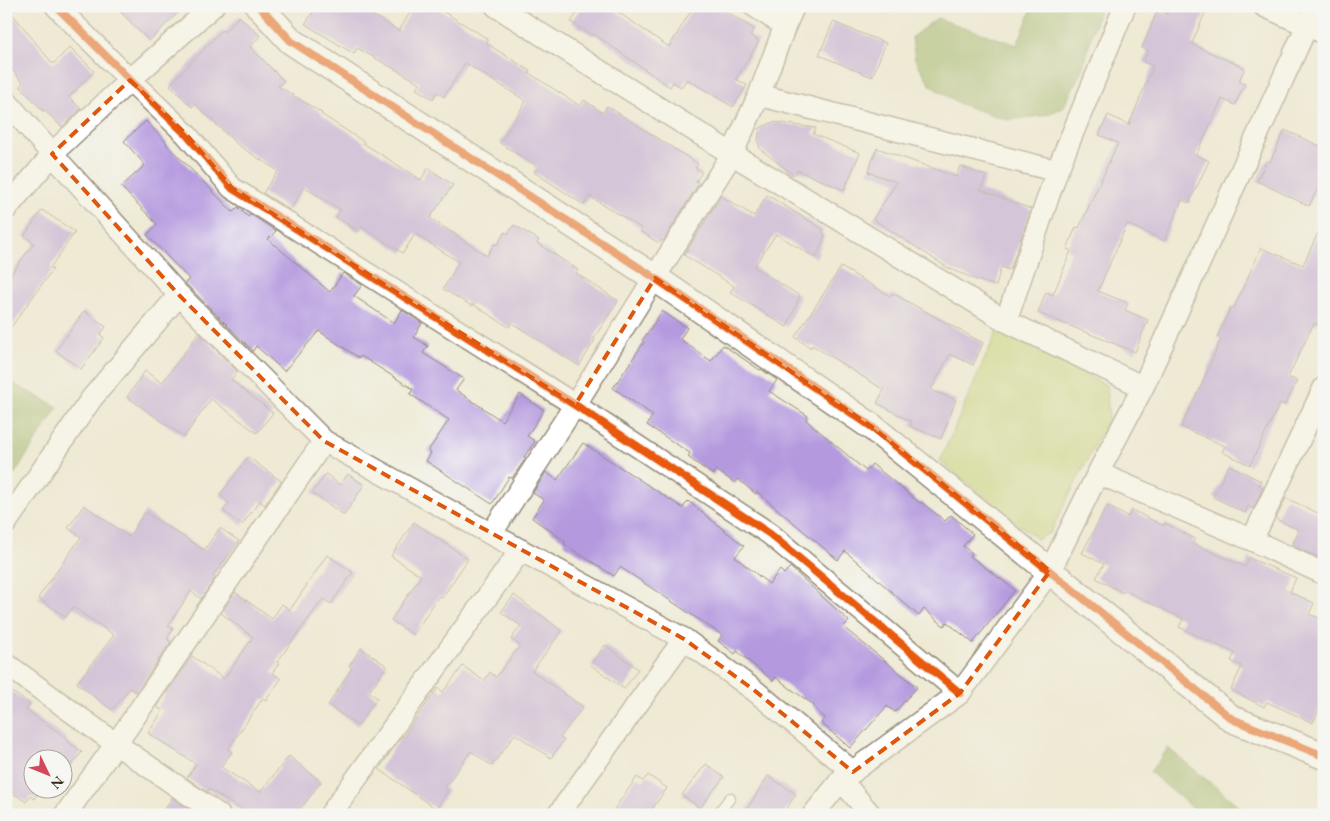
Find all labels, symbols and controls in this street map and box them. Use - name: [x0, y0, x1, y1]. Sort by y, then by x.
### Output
- north arrow: [22, 748, 72, 798]
- text: N: [47, 773, 68, 794]

